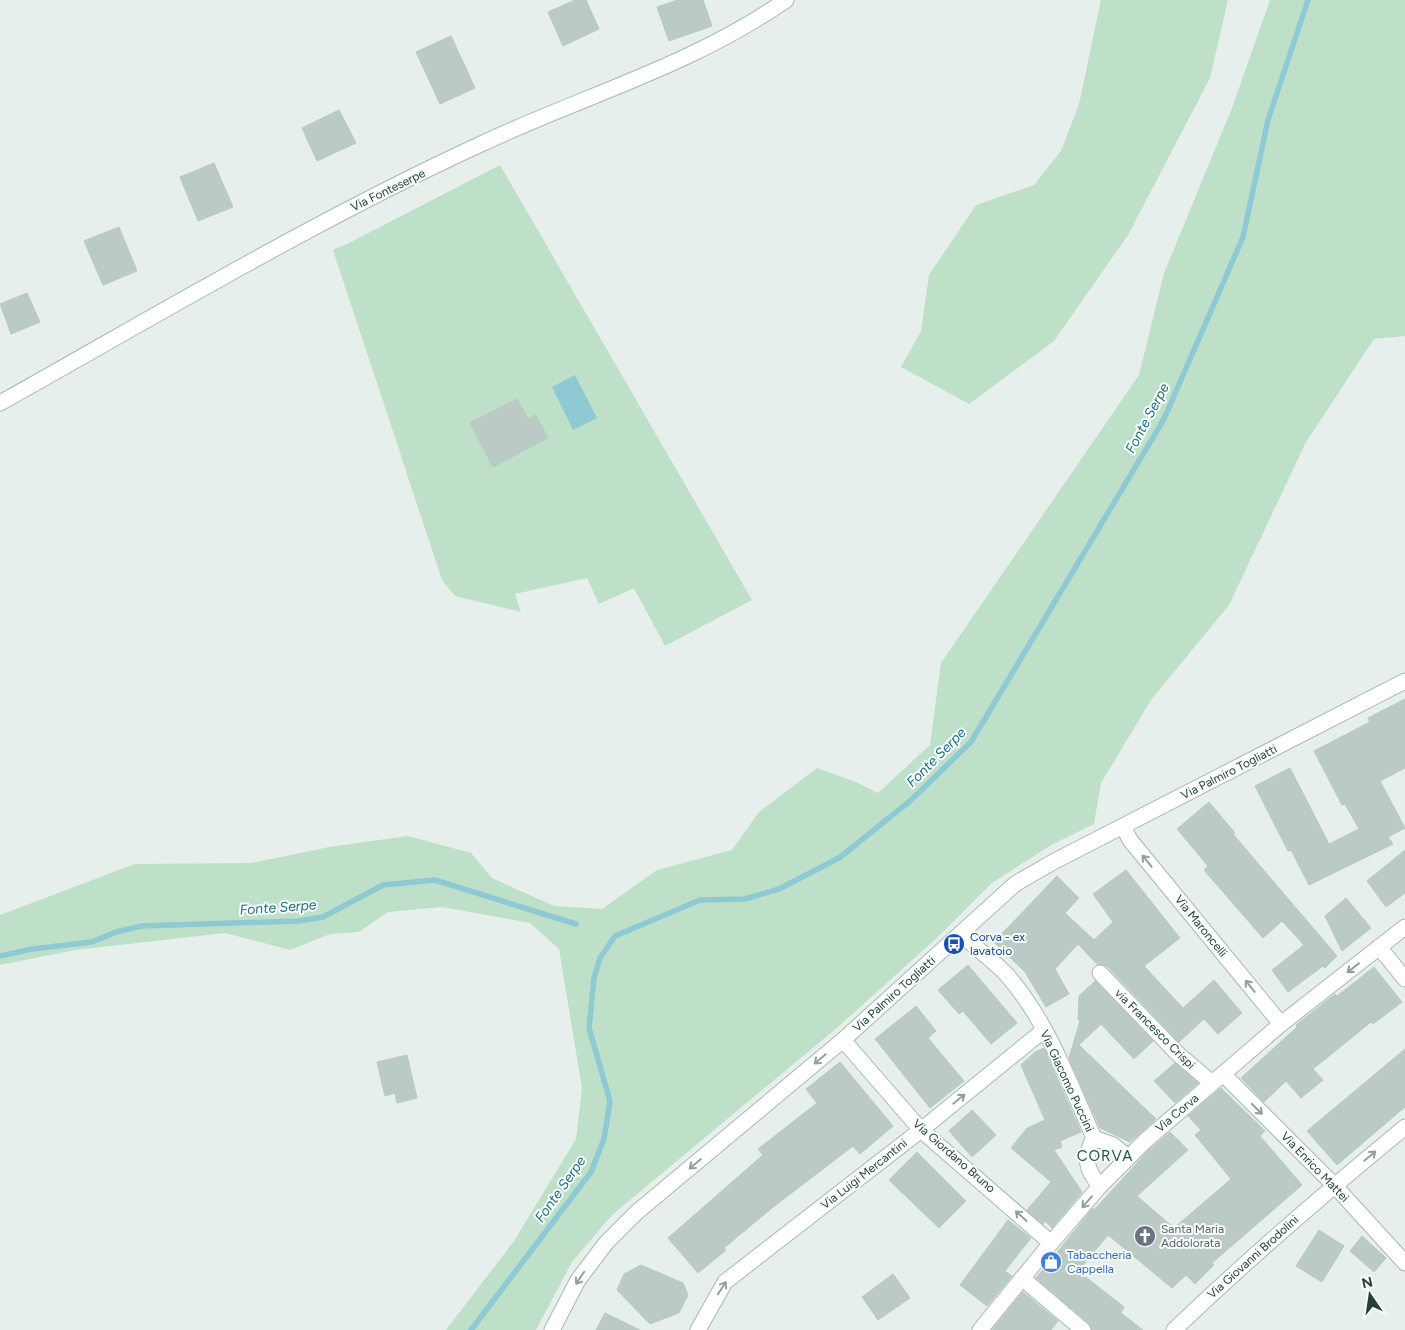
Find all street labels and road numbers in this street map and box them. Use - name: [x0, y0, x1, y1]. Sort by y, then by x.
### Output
- street label: Via Fonteserpe: [348, 166, 428, 214]
- street label: Via Palmiro Togliatti: [1179, 742, 1279, 802]
- street label: Via Maroncelli: [1172, 892, 1230, 960]
- street label: Via Palmiro Togliatti: [850, 953, 938, 1035]
- street label: via Francesco Crispi: [1112, 986, 1198, 1072]
- street label: Via Giacomo Puccini: [1037, 1028, 1097, 1134]
- street label: Via Corva: [1153, 1091, 1201, 1135]
- street label: Via Giordano Bruno: [910, 1116, 998, 1196]
- street label: Via Enrico Mattei: [1278, 1129, 1352, 1205]
- street label: Via Luigi Mercantini: [818, 1136, 910, 1212]
- street label: Via Giovanni Brodolini: [1205, 1212, 1301, 1302]

